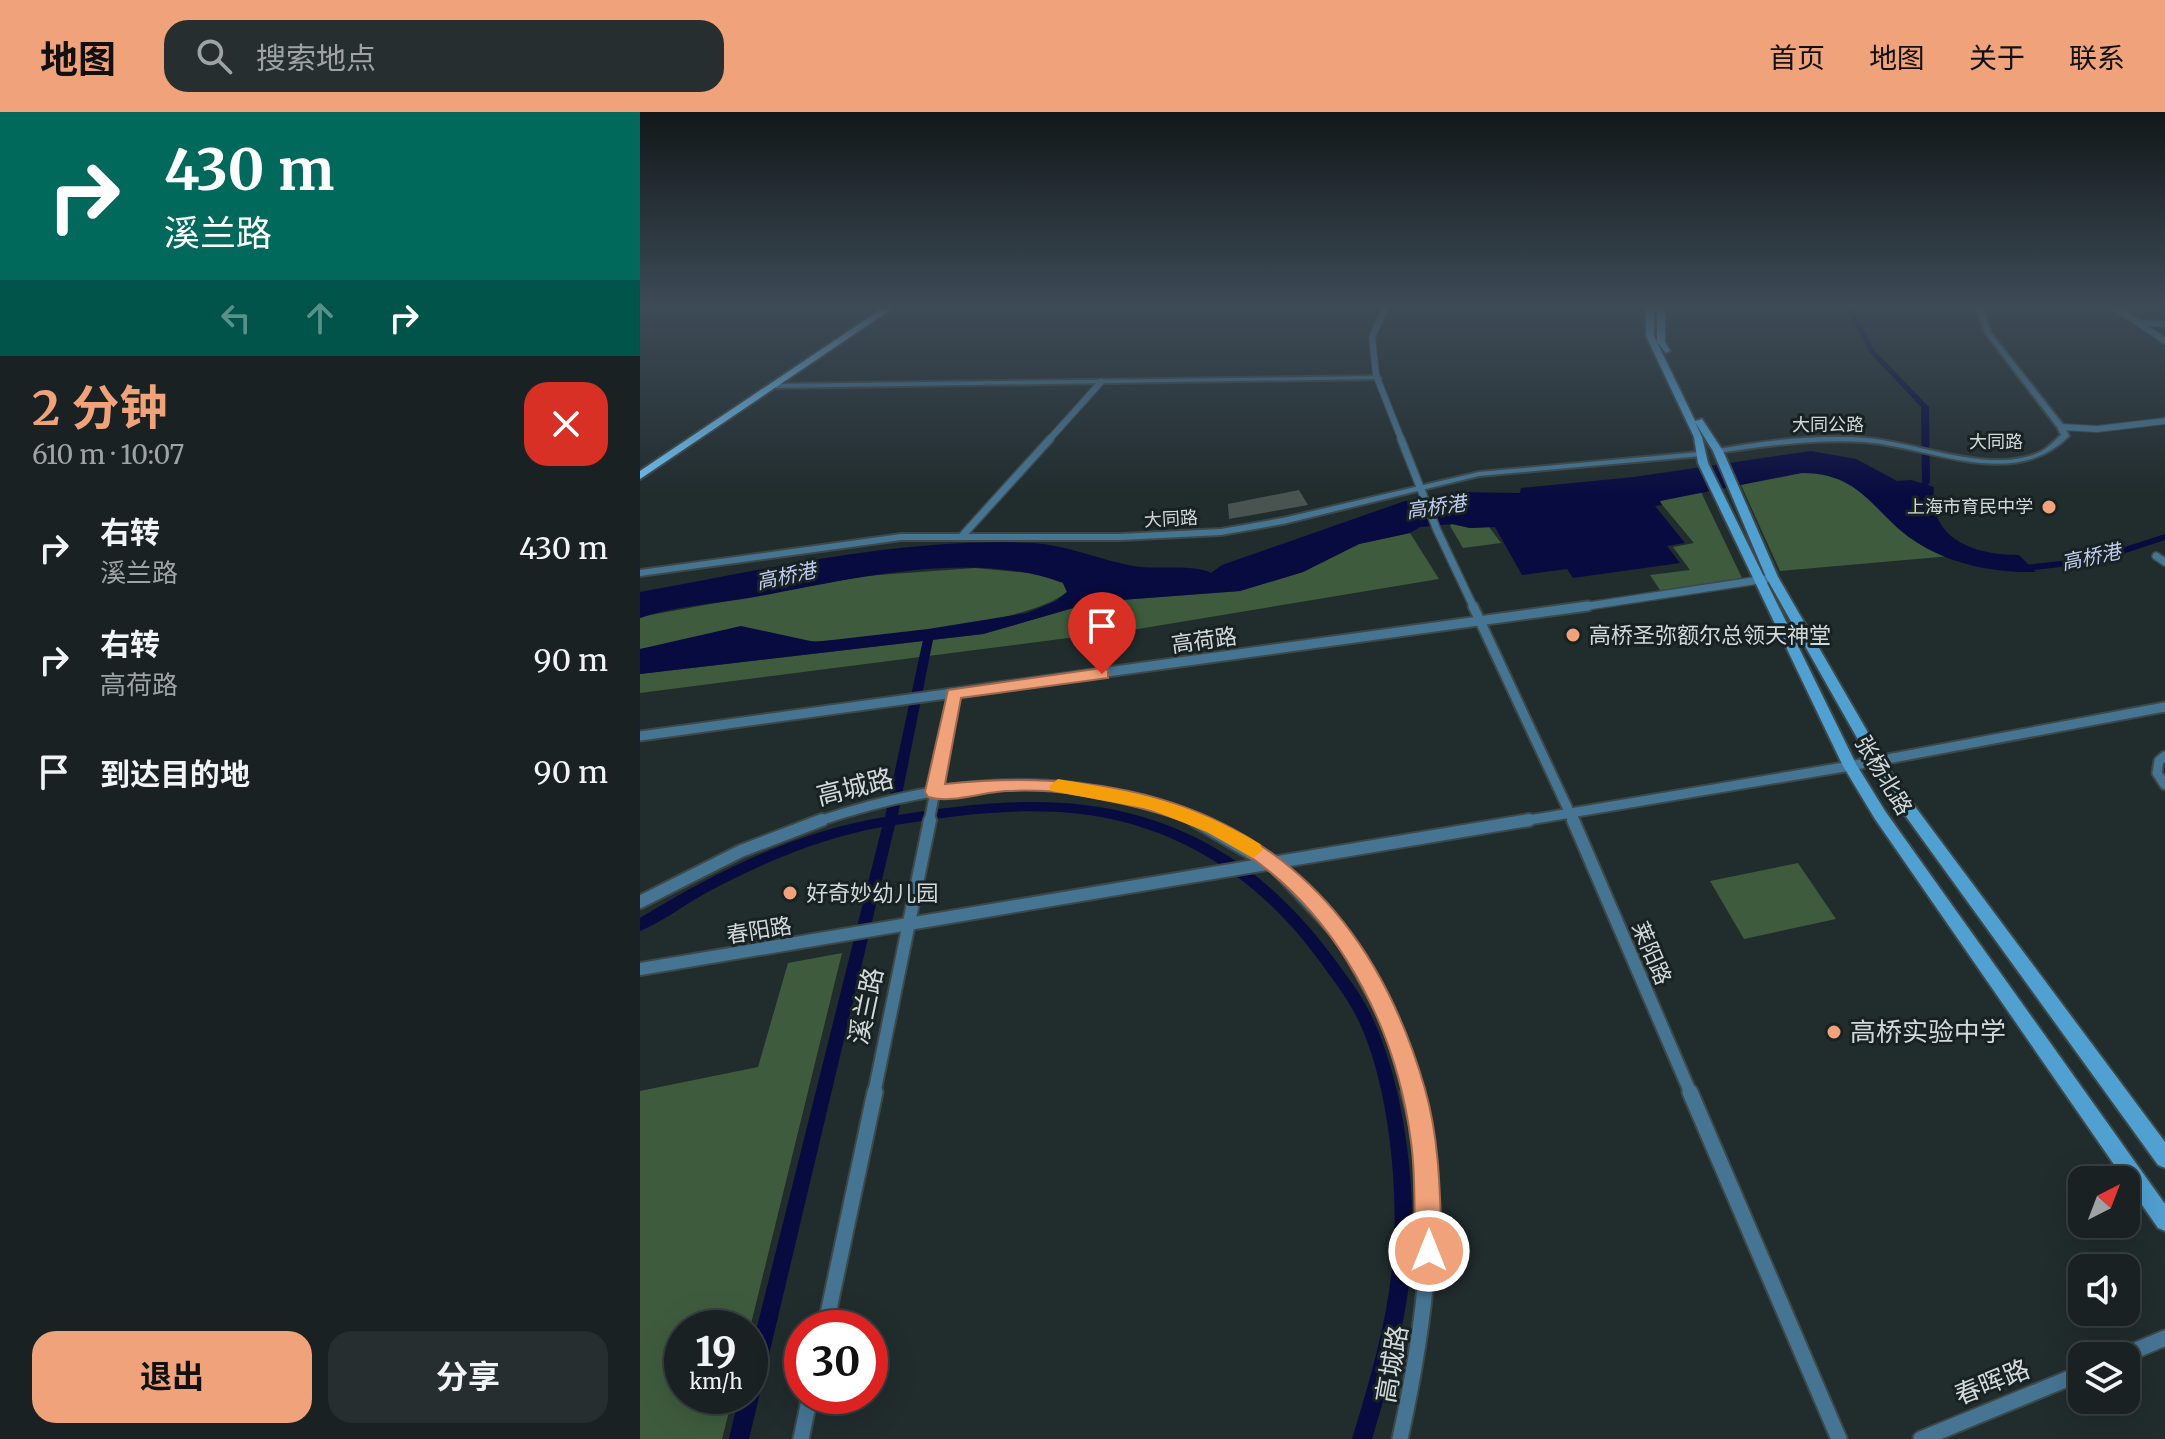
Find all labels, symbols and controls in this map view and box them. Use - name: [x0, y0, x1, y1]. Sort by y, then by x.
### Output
- search box: [164, 20, 724, 92]
- icon: search: [192, 34, 236, 78]
- text: 地图: [40, 36, 116, 83]
- text: 搜索地点: [256, 39, 376, 77]
- text: 首页: [1769, 40, 1825, 76]
- text: 地图: [1869, 40, 1925, 76]
- text: 关于: [1969, 40, 2025, 76]
- text: 联系: [2069, 40, 2125, 76]
- text: 430 m: [164, 135, 334, 205]
- icon: right: [32, 144, 136, 248]
- text: 溪兰路: [164, 211, 272, 256]
- icon: left: [214, 296, 258, 340]
- icon: ahead: [298, 296, 342, 340]
- icon: right: [382, 296, 426, 340]
- text: 2 分钟: [32, 378, 168, 438]
- button: close: [524, 382, 608, 466]
- street label: 大同公路: [1792, 413, 1864, 436]
- street label: 大同路: [1969, 430, 2023, 453]
- text: 610 m · 10:07: [32, 438, 184, 471]
- water label: 高桥港: [1404, 490, 1470, 523]
- place label: 上海市育民中学: [1907, 495, 2033, 518]
- marker: 上海市育民中学: [2040, 498, 2058, 516]
- street label: 大同路: [1143, 506, 1199, 531]
- text: 右转: [100, 513, 160, 551]
- icon: right: [32, 526, 76, 570]
- text: 430 m: [519, 529, 608, 567]
- water label: 高桥港: [2059, 537, 2126, 575]
- text: 溪兰路: [100, 556, 178, 589]
- water label: 高桥港: [754, 556, 821, 594]
- pin: [1068, 592, 1136, 674]
- icon: arrive: [1080, 604, 1124, 648]
- place label: 高桥圣弥额尔总领天神堂: [1589, 621, 1831, 649]
- street label: 高荷路: [1169, 622, 1239, 658]
- text: 右转: [100, 625, 160, 663]
- marker: 高桥圣弥额尔总领天神堂: [1564, 626, 1582, 644]
- icon: right: [32, 638, 76, 682]
- text: 90 m: [534, 641, 608, 679]
- text: 高荷路: [100, 668, 178, 701]
- street label: 张杨北路: [1849, 730, 1919, 820]
- icon: arrive: [32, 750, 76, 794]
- text: 90 m: [534, 753, 608, 791]
- text: 到达目的地: [100, 755, 250, 793]
- street label: 高城路: [813, 761, 897, 812]
- place label: 好奇妙幼儿园: [806, 879, 938, 907]
- marker: 好奇妙幼儿园: [781, 884, 799, 902]
- street label: 春阳路: [724, 911, 794, 949]
- street label: 莱阳路: [1626, 917, 1678, 989]
- street label: 溪兰路: [841, 964, 890, 1047]
- place label: 高桥实验中学: [1850, 1015, 2006, 1048]
- marker: 高桥实验中学: [1825, 1023, 1843, 1041]
- north arrow: [2068, 1166, 2140, 1238]
- map controls: [2068, 1166, 2140, 1414]
- position arrow: [1387, 1209, 1471, 1293]
- button: sound: [2068, 1254, 2140, 1326]
- speed limit sign: 30: [784, 1310, 888, 1414]
- street label: 高城路: [1368, 1323, 1415, 1405]
- text: 19: [695, 1327, 737, 1377]
- button: 退出: [32, 1331, 312, 1423]
- button: 分享: [328, 1331, 608, 1423]
- button: layers: [2068, 1342, 2140, 1414]
- street label: 春晖路: [1949, 1352, 2034, 1411]
- text: km/h: [690, 1369, 742, 1394]

